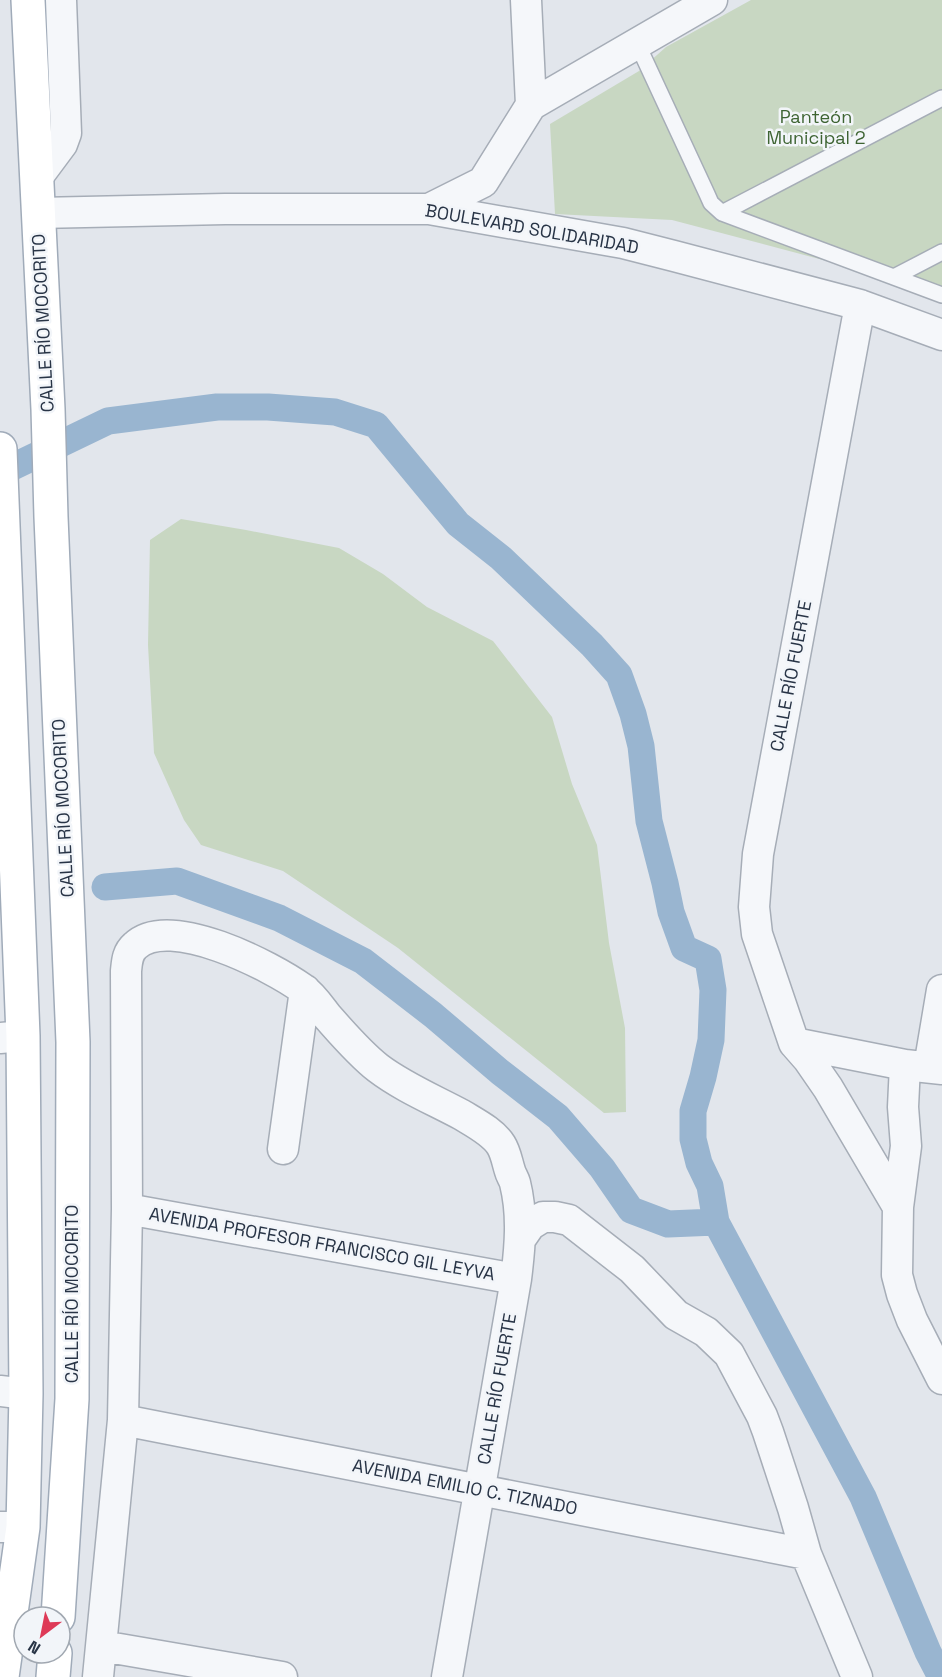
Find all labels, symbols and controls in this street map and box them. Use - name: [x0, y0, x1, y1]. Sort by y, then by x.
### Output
- park label: Panteón Municipal 2: [766, 105, 866, 149]
- street label: BOULEVARD SOLIDARIDAD: [423, 198, 641, 259]
- street label: CALLE RÍO MOCORITO: [26, 233, 59, 413]
- street label: CALLE RÍO FUERTE: [765, 598, 816, 753]
- street label: CALLE RÍO MOCORITO: [46, 718, 79, 898]
- street label: AVENIDA PROFESOR FRANCISCO GIL LEYVA: [147, 1202, 497, 1285]
- street label: CALLE RÍO MOCORITO: [60, 1205, 83, 1383]
- street label: CALLE RÍO FUERTE: [472, 1311, 521, 1466]
- street label: AVENIDA EMILIO C. TIZNADO: [351, 1453, 580, 1520]
- north arrow: [12, 1605, 72, 1665]
- text: N: [24, 1636, 44, 1659]

